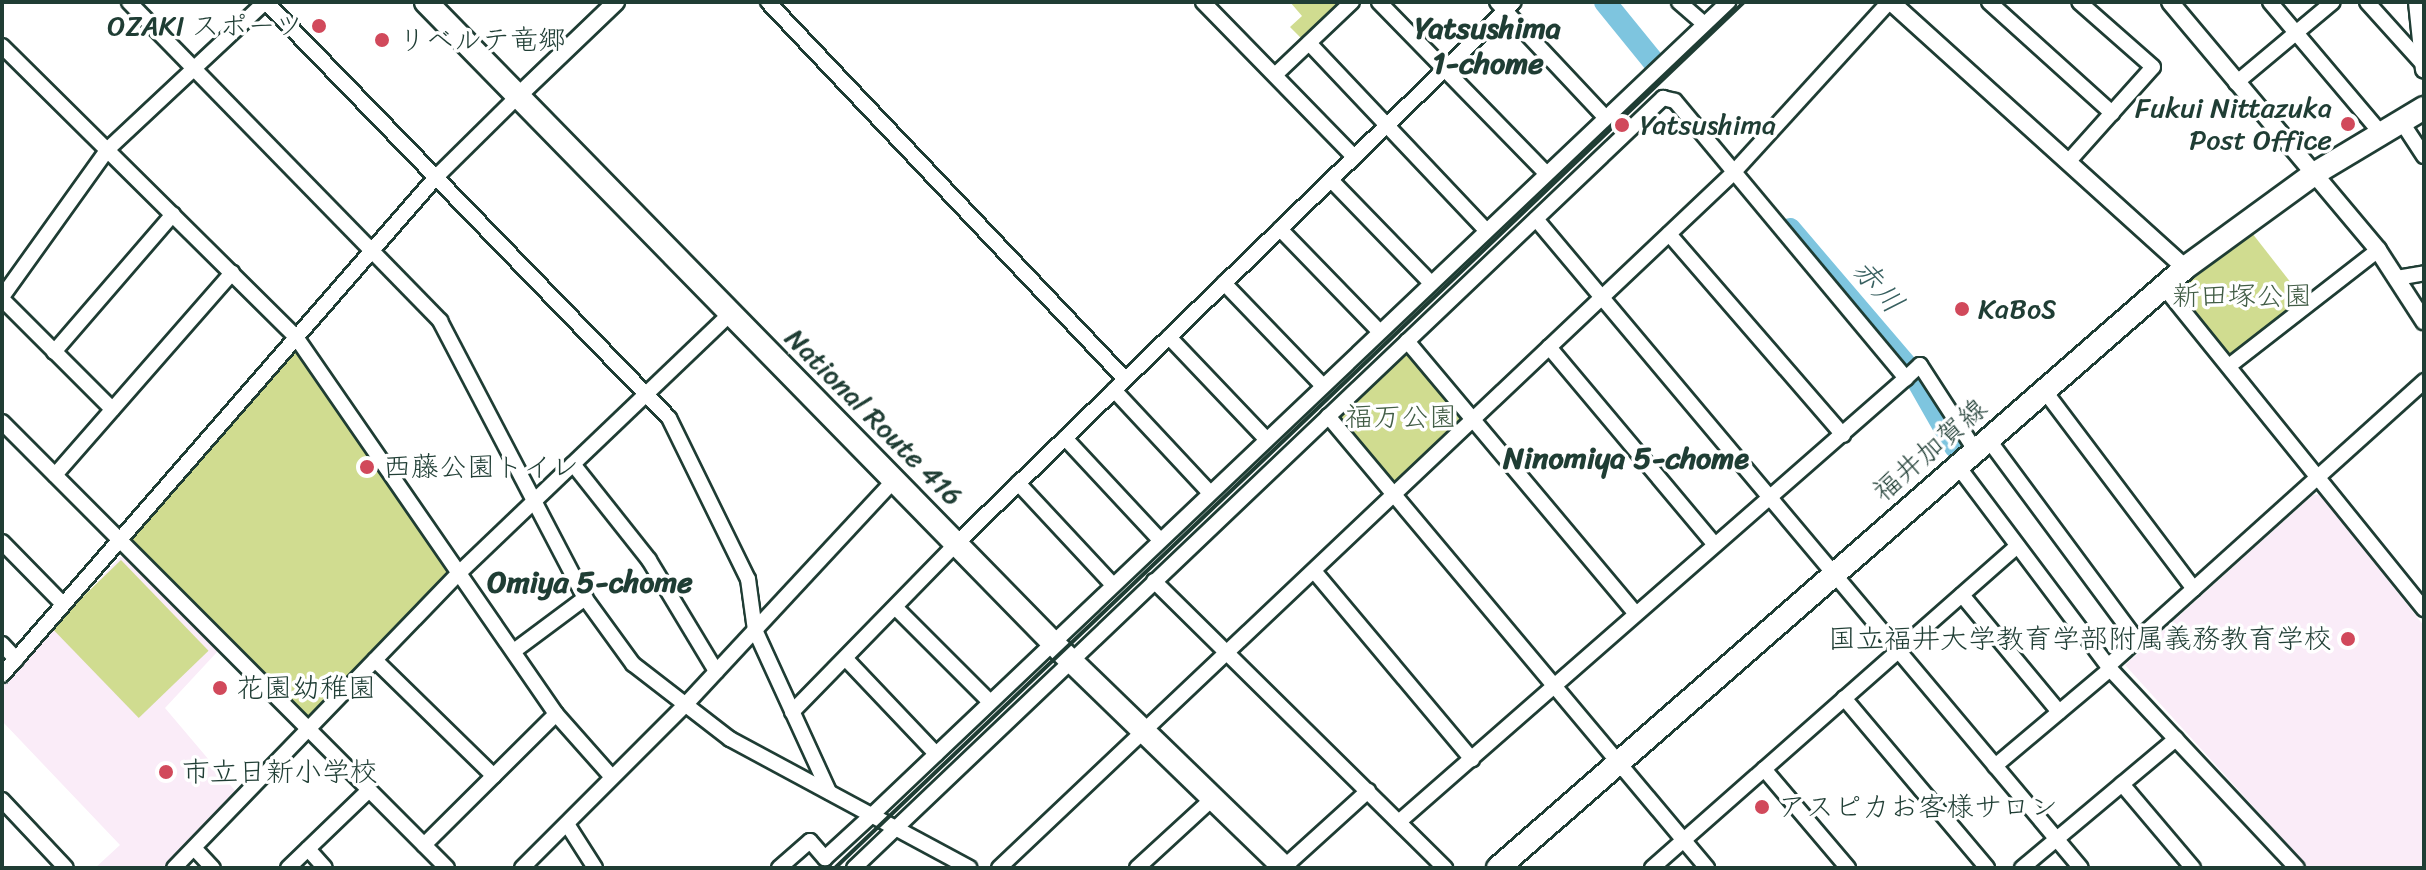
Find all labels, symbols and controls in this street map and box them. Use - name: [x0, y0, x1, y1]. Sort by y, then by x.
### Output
- place label: OZAKI スポーツ: [107, 9, 303, 43]
- district label: Yatsushima 1-chome: [1415, 10, 1561, 80]
- marker: OZAKI スポーツ: [310, 17, 328, 35]
- place label: リベルテ竜郷: [398, 23, 566, 57]
- marker: リベルテ竜郷: [373, 31, 391, 49]
- place label: Fukui Nittazuka Post Office: [2135, 91, 2332, 157]
- place label: Yatsushima: [1640, 108, 1776, 142]
- marker: Yatsushima: [1611, 114, 1633, 136]
- marker: Fukui Nittazuka Post Office: [2339, 115, 2357, 133]
- water label: 赤川: [1845, 252, 1911, 320]
- park label: 新田塚公園: [2172, 279, 2312, 313]
- place label: KaBoS: [1978, 292, 2056, 326]
- marker: KaBoS: [1953, 300, 1971, 318]
- street label: National Route 416: [779, 322, 969, 512]
- street label: 福井加賀線: [1866, 391, 1994, 509]
- park label: 福万公園: [1345, 400, 1457, 434]
- district label: Ninomiya 5-chome: [1503, 440, 1749, 476]
- place label: 西藤公園トイレ: [383, 450, 579, 484]
- marker: 西藤公園トイレ: [358, 458, 376, 476]
- district label: Omiya 5-chome: [487, 564, 693, 600]
- place label: 国立福井大学教育学部附属義務教育学校: [1828, 622, 2332, 656]
- marker: 国立福井大学教育学部附属義務教育学校: [2339, 630, 2357, 648]
- place label: 花園幼稚園: [236, 671, 376, 705]
- marker: 花園幼稚園: [211, 679, 229, 697]
- place label: 市立日新小学校: [182, 755, 378, 789]
- marker: 市立日新小学校: [157, 763, 175, 781]
- place label: アスピカお客様サロン: [1778, 790, 2058, 824]
- marker: アスピカお客様サロン: [1753, 798, 1771, 816]

